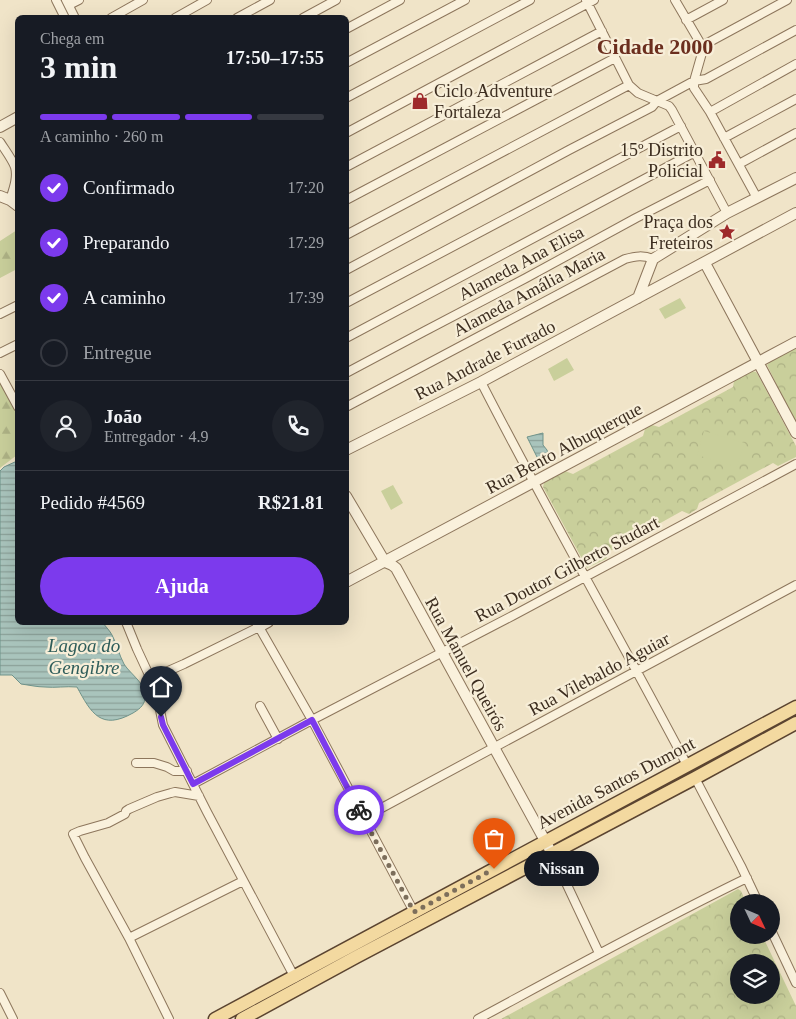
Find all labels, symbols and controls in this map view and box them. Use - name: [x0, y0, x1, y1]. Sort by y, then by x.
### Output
- text: Chega em: [40, 30, 104, 47]
- district label: Cidade 2000: [597, 34, 713, 59]
- text: 17:50–17:55: [226, 47, 324, 68]
- text: 3 min: [40, 49, 117, 85]
- place label: Ciclo Adventure Fortaleza: [434, 81, 552, 122]
- shop icon: Ciclo Adventure Fortaleza: [410, 91, 430, 111]
- text: A caminho · 260 m: [40, 128, 164, 145]
- place label: 15º Distrito Policial: [620, 140, 703, 181]
- public building icon: 15º Distrito Policial: [707, 150, 727, 170]
- icon: check: [40, 174, 68, 202]
- text: Confirmado: [83, 177, 175, 198]
- text: 17:20: [288, 179, 324, 196]
- place label: Praça dos Freteiros: [644, 212, 713, 253]
- street label: Alameda Ana Elisa: [455, 222, 587, 304]
- place icon: Praça dos Freteiros: [717, 222, 737, 242]
- icon: check: [40, 229, 68, 257]
- text: Preparando: [83, 232, 170, 253]
- text: 17:29: [288, 234, 324, 251]
- street label: Alameda Amália Maria: [450, 244, 608, 340]
- icon: check: [40, 284, 68, 312]
- text: A caminho: [83, 287, 166, 308]
- text: 17:39: [288, 289, 324, 306]
- street label: Rua Andrade Furtado: [411, 316, 559, 404]
- text: Entregue: [83, 342, 152, 363]
- street label: Rua Bento Albuquerque: [482, 398, 646, 498]
- button: person: [40, 400, 92, 452]
- button: phone: [272, 400, 324, 452]
- text: João: [104, 406, 142, 427]
- text: Entregador · 4.9: [104, 428, 208, 445]
- text: Pedido #4569: [40, 492, 145, 513]
- text: R$21.81: [258, 492, 324, 513]
- street label: Rua Doutor Gilberto Studart: [472, 512, 662, 626]
- button: Ajuda: [40, 557, 324, 615]
- street label: Rua Manuel Queirós: [421, 594, 511, 734]
- street label: Rua Vilebaldo Aguiar: [525, 628, 673, 720]
- water label: Lagoa do Gengibre: [47, 635, 120, 678]
- pin: [140, 666, 182, 717]
- icon: home: [147, 673, 175, 701]
- street label: Avenida Santos Dumont: [534, 733, 698, 833]
- courier: [334, 785, 384, 835]
- icon: bike: [345, 796, 373, 824]
- pin: [473, 818, 515, 869]
- icon: bag: [480, 825, 508, 853]
- callout: Nissan: [524, 852, 599, 886]
- text: Nissan: [539, 860, 584, 877]
- north arrow: [730, 894, 780, 944]
- map controls: [730, 894, 780, 1004]
- button: layers: [730, 954, 780, 1004]

